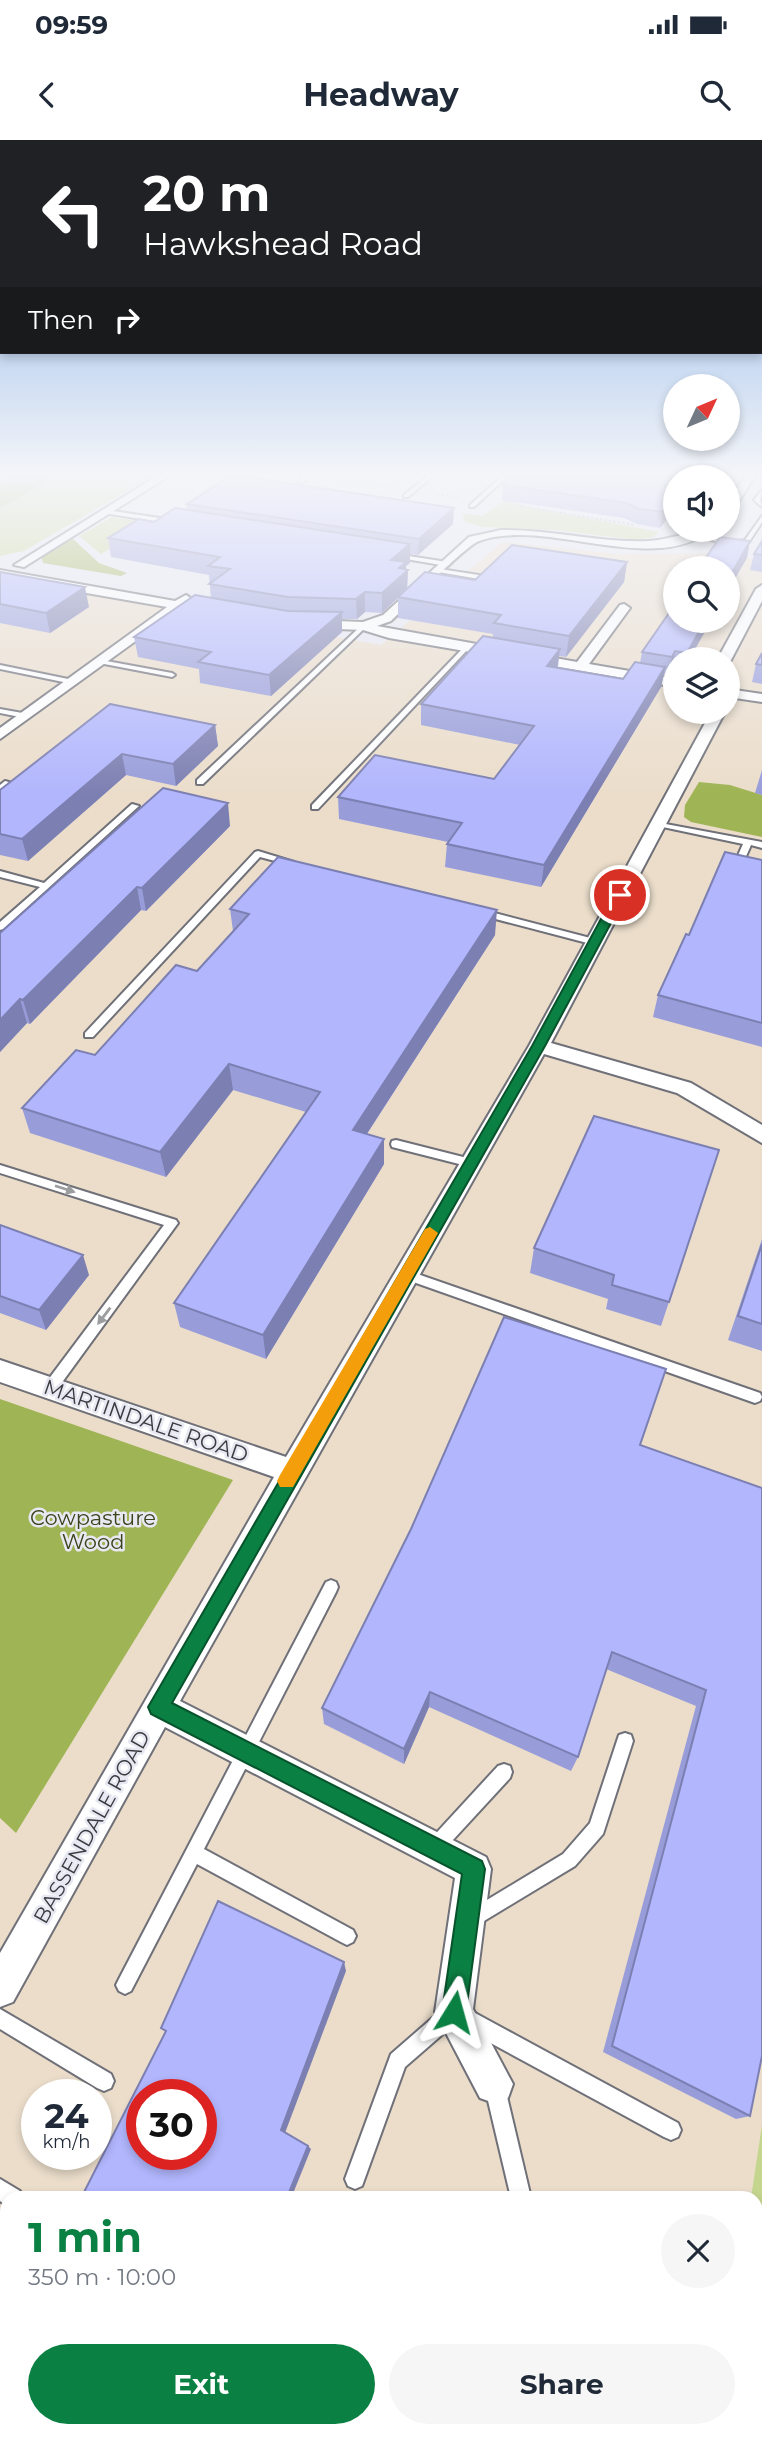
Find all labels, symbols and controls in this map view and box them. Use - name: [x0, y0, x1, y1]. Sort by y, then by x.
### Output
- text: 09:59: [35, 9, 108, 41]
- text: Headway: [303, 75, 459, 114]
- icon: back: [28, 76, 66, 114]
- icon: search: [696, 76, 734, 114]
- text: 20 m: [143, 164, 270, 223]
- icon: left: [28, 168, 119, 259]
- text: Hawkshead Road: [143, 224, 423, 263]
- icon: right: [108, 301, 146, 339]
- text: Then: [28, 304, 94, 336]
- north arrow: [663, 374, 740, 452]
- map controls: [663, 374, 740, 724]
- button: sound: [663, 465, 740, 542]
- button: search: [663, 556, 740, 633]
- button: layers: [663, 647, 740, 724]
- pin: [590, 865, 650, 925]
- icon: arrive: [601, 876, 639, 914]
- one-way arrow: [55, 1185, 76, 1195]
- one-way arrow: [97, 1307, 111, 1325]
- street label: MARTINDALE ROAD: [41, 1374, 252, 1467]
- park label: Cowpasture Wood: [30, 1505, 156, 1554]
- street label: BASSENDALE ROAD: [28, 1726, 155, 1928]
- position arrow: [417, 1975, 491, 2049]
- speed limit sign: 30: [126, 2079, 217, 2170]
- text: 24: [44, 2094, 89, 2137]
- text: km/h: [42, 2131, 91, 2153]
- text: 1 min: [28, 2211, 142, 2263]
- button: close: [661, 2214, 735, 2288]
- text: 350 m · 10:00: [28, 2263, 176, 2291]
- button: Exit: [28, 2344, 375, 2424]
- button: Share: [389, 2344, 735, 2424]

